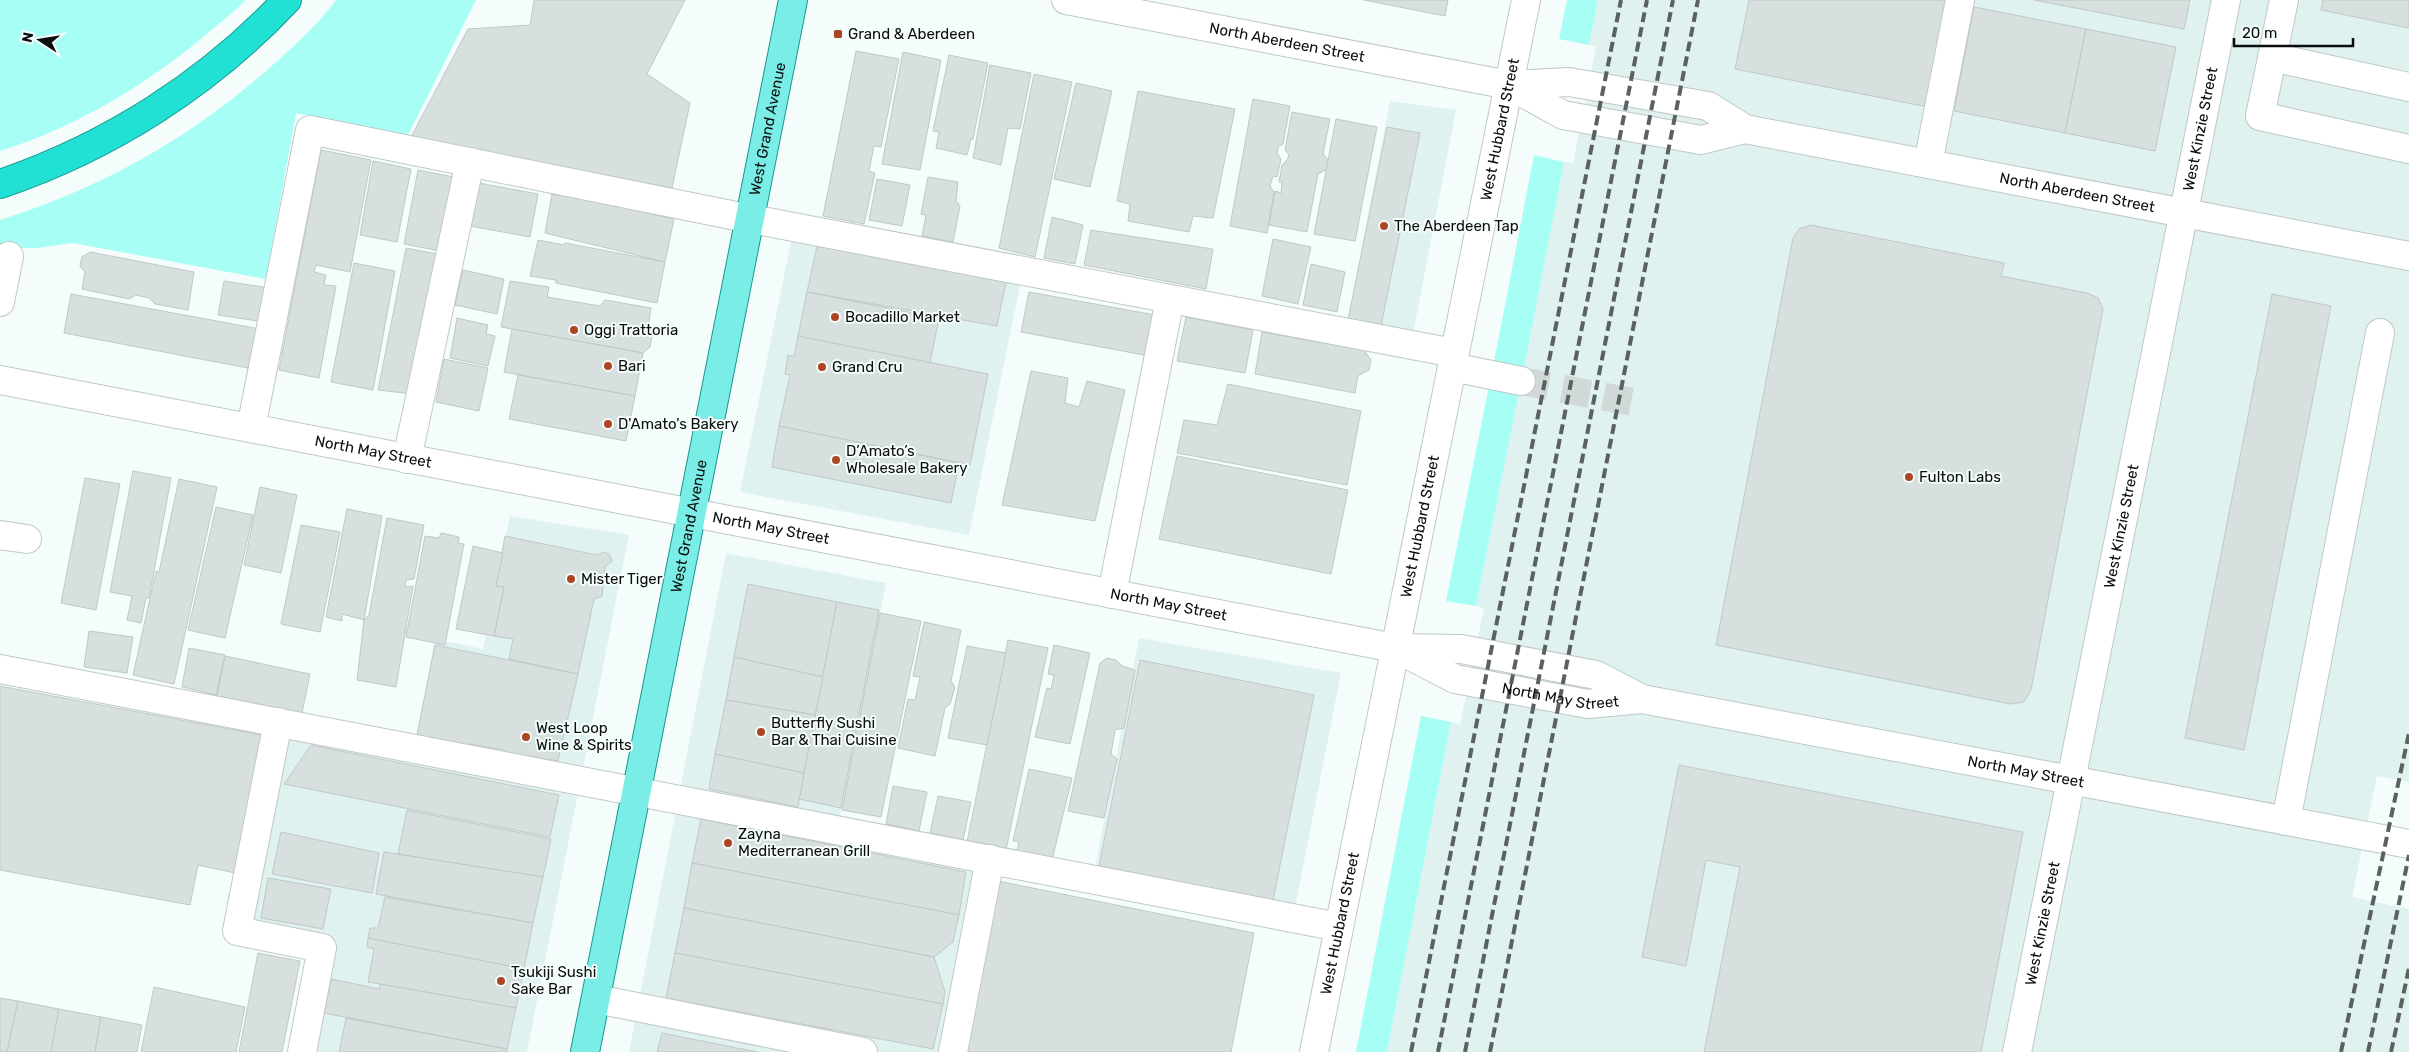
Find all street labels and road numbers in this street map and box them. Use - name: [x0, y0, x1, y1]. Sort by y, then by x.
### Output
- street label: North Aberdeen Street: [1208, 19, 1366, 66]
- street label: West Hubbard Street: [1477, 57, 1523, 202]
- street label: West Grand Avenue: [746, 61, 789, 197]
- street label: West Kinzie Street: [2179, 65, 2221, 193]
- street label: North Aberdeen Street: [1998, 169, 2157, 216]
- street label: North May Street: [313, 432, 433, 472]
- street label: West Hubbard Street: [1397, 454, 1443, 599]
- street label: West Grand Avenue: [667, 458, 711, 594]
- street label: West Kinzie Street: [2100, 463, 2143, 590]
- street label: North May Street: [711, 508, 831, 548]
- street label: North May Street: [1109, 584, 1229, 625]
- street label: North May Street: [1500, 679, 1620, 713]
- street label: North May Street: [1966, 752, 2086, 791]
- street label: West Hubbard Street: [1317, 851, 1363, 996]
- street label: West Kinzie Street: [2021, 860, 2064, 987]

